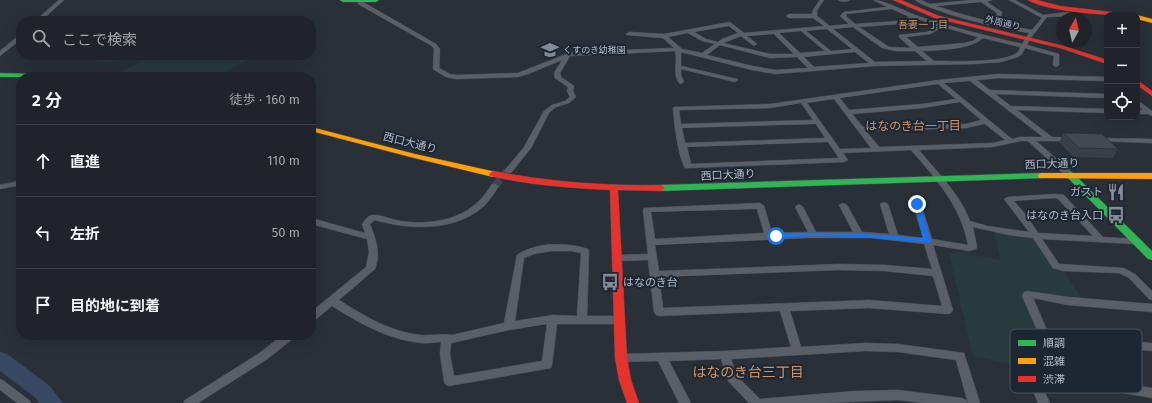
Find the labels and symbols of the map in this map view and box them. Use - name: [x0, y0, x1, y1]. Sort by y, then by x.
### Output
- north arrow: [1056, 12, 1092, 48]
- street label: 外周通り: [984, 14, 1022, 32]
- district label: 吾妻一丁目: [898, 19, 948, 31]
- school or university icon: くすのき幼稚園: [540, 40, 560, 60]
- place label: くすのき幼稚園: [563, 45, 626, 55]
- district label: はなのき台一丁目: [865, 119, 961, 133]
- street label: 西口大通り: [382, 130, 438, 156]
- street label: 西口大通り: [1024, 157, 1080, 171]
- street label: 西口大通り: [700, 167, 756, 183]
- restaurant icon: ガスト: [1106, 182, 1126, 202]
- place label: ガスト: [1070, 186, 1103, 199]
- route end: [908, 195, 926, 213]
- bus stop icon: はなのき台入口: [1106, 205, 1126, 225]
- place label: はなのき台入口: [1026, 209, 1103, 222]
- route start: [767, 227, 785, 245]
- bus stop icon: はなのき台: [600, 272, 620, 292]
- place label: はなのき台: [623, 276, 678, 289]
- legend: [1010, 329, 1142, 393]
- text: 順調: [1043, 337, 1065, 350]
- text: 混雑: [1043, 355, 1065, 368]
- district label: はなのき台三丁目: [692, 364, 804, 381]
- text: 渋滞: [1043, 373, 1065, 386]

